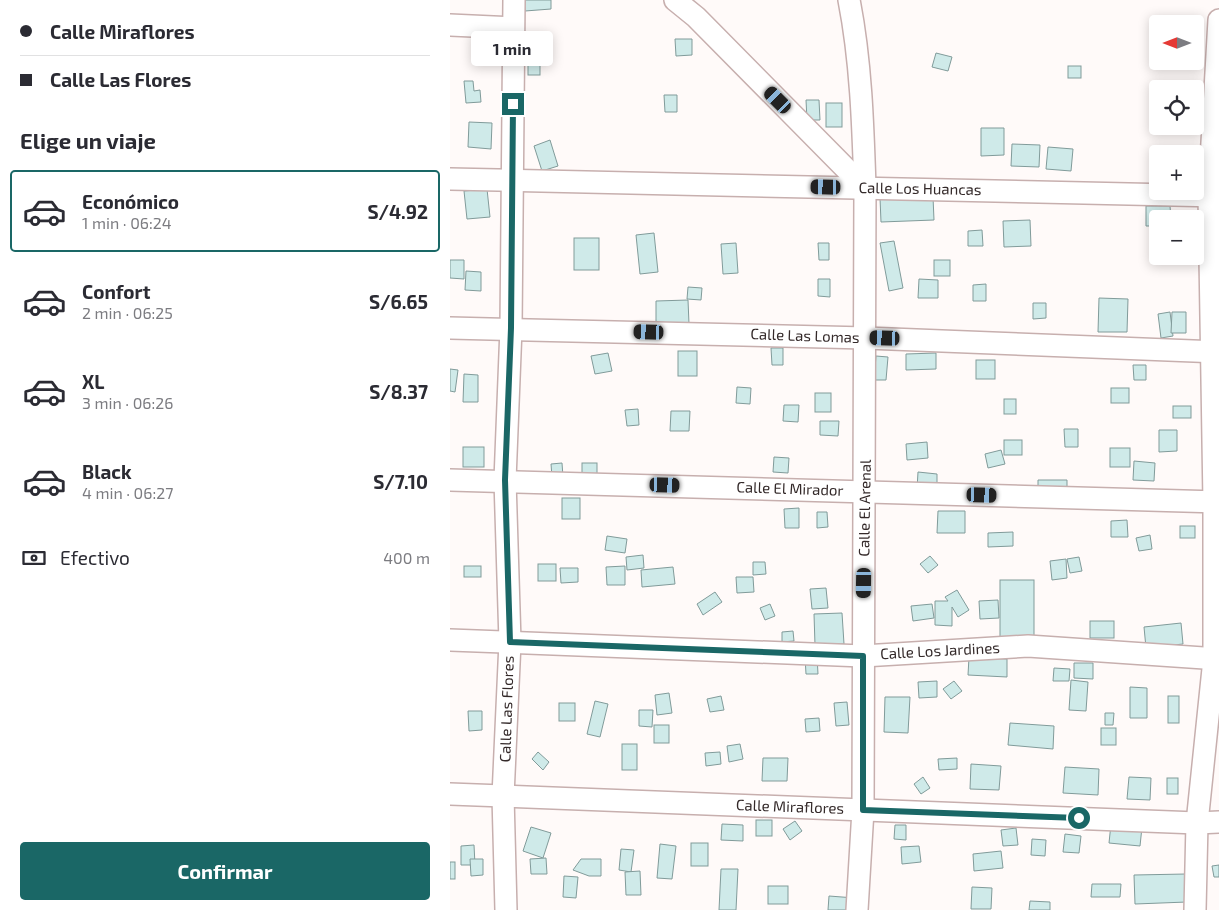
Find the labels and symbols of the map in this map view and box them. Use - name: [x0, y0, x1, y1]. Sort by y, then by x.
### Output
- north arrow: [1149, 15, 1204, 70]
- callout: 1 min: [472, 32, 554, 66]
- car: [762, 84, 793, 116]
- route end: [502, 93, 524, 115]
- street label: Calle Los Huancas: [858, 178, 982, 198]
- car: [810, 179, 841, 195]
- car: [633, 324, 664, 340]
- street label: Calle Las Lomas: [750, 324, 860, 346]
- car: [869, 330, 900, 346]
- street label: Calle El Arenal: [854, 459, 874, 557]
- car: [649, 477, 680, 493]
- street label: Calle El Mirador: [736, 477, 844, 499]
- car: [966, 487, 997, 503]
- car: [856, 568, 871, 598]
- street label: Calle Los Jardines: [880, 638, 1000, 662]
- street label: Calle Las Flores: [495, 655, 517, 763]
- street label: Calle Miraflores: [736, 795, 844, 817]
- route start: [1068, 807, 1090, 829]

